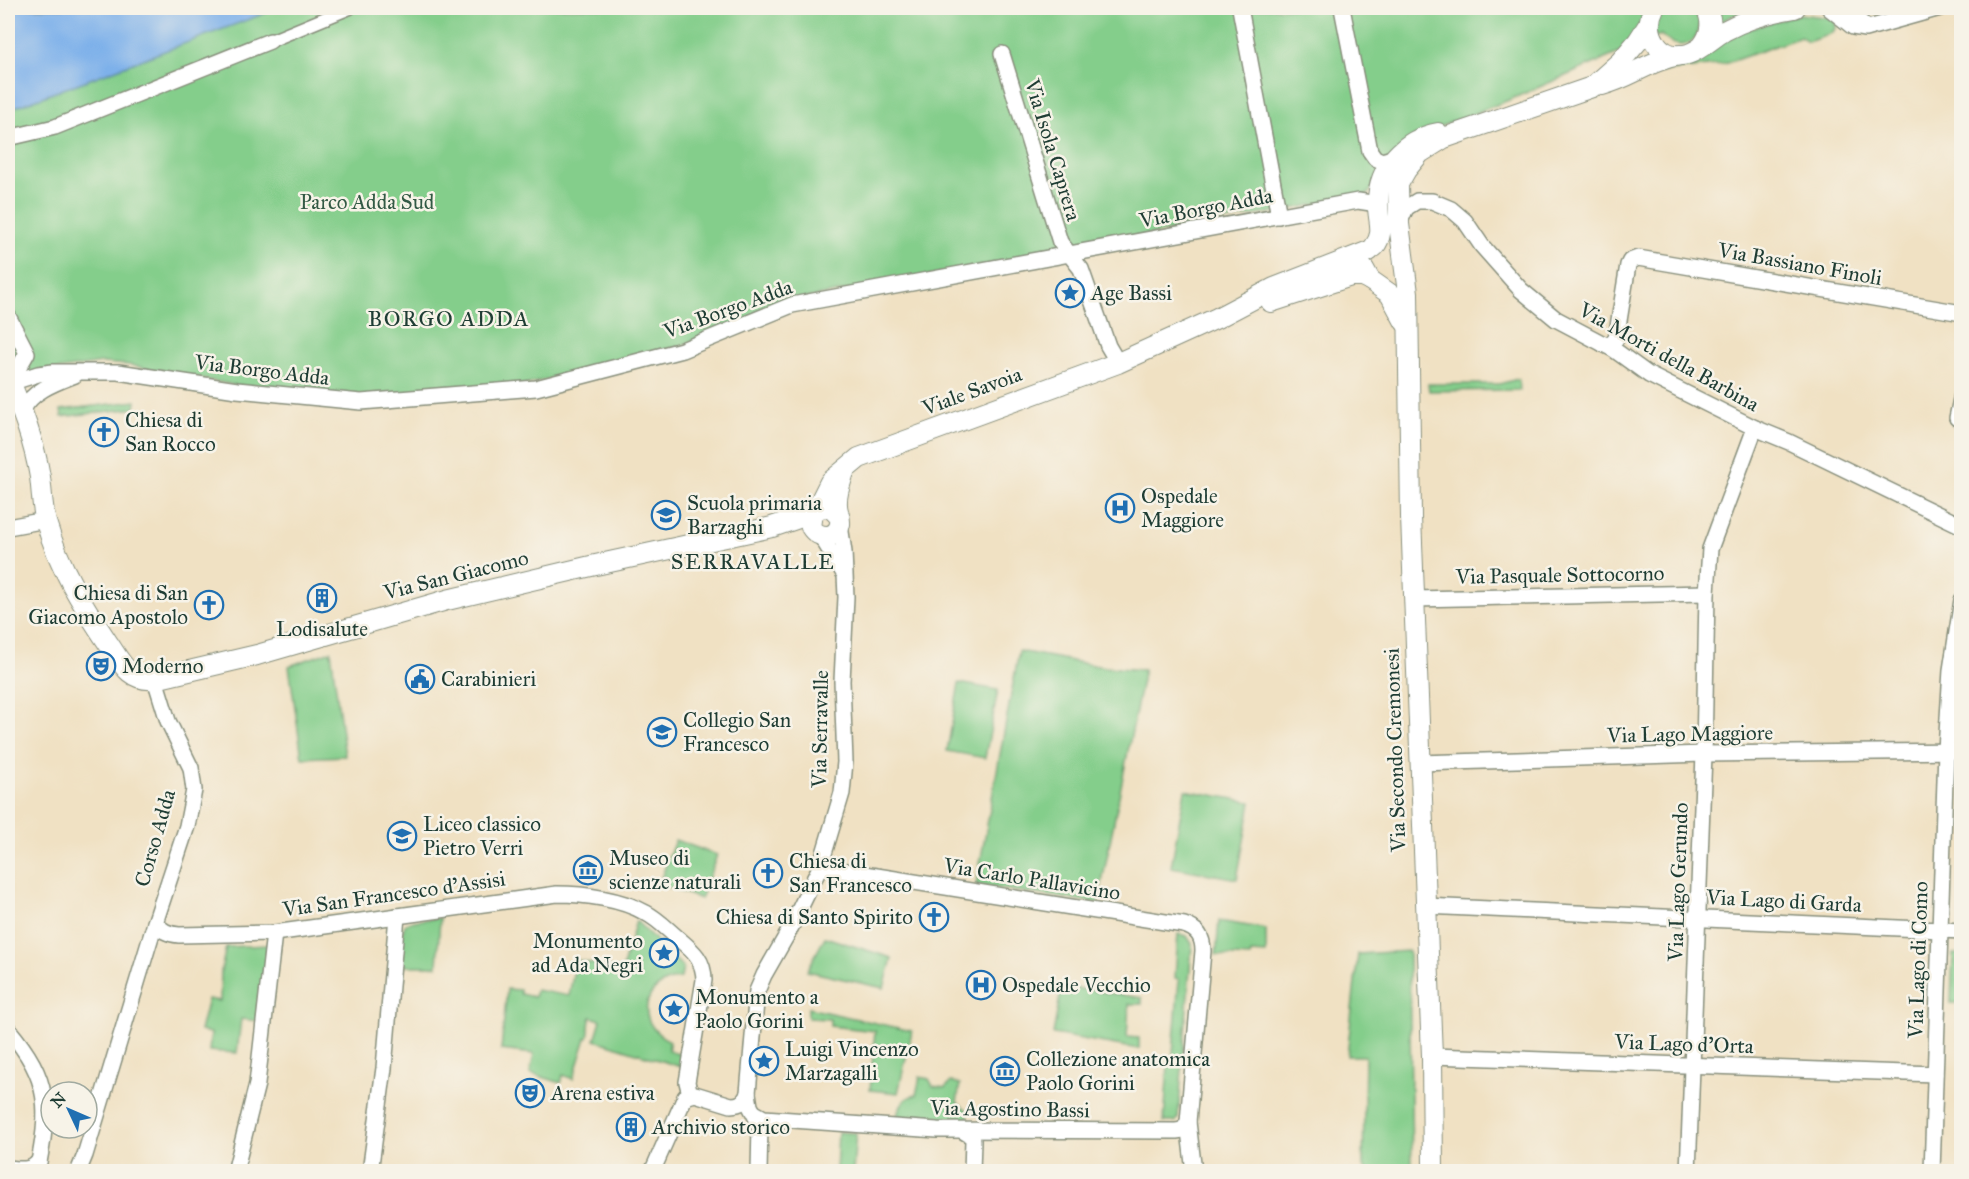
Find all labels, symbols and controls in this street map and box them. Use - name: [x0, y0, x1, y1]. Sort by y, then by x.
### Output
- street label: Via Isola Caprera: [1019, 75, 1087, 224]
- street label: Via Borgo Adda: [1136, 182, 1275, 234]
- park label: Parco Adda Sud: [300, 189, 435, 215]
- street label: Via Bassiano Finoli: [1715, 237, 1884, 291]
- street label: Via Borgo Adda: [659, 274, 796, 345]
- place icon: Age Bassi: [1054, 277, 1086, 309]
- place label: Age Bassi: [1090, 280, 1172, 306]
- street label: Via Morti della Barbina: [1573, 296, 1764, 417]
- district label: BORGO ADDA: [368, 305, 530, 332]
- street label: Via Borgo Adda: [192, 349, 331, 391]
- street label: Viale Savoia: [918, 361, 1026, 421]
- place label: Chiesa di San Rocco: [125, 407, 216, 457]
- church icon: Chiesa di San Rocco: [88, 416, 120, 448]
- place label: Ospedale Maggiore: [1141, 483, 1224, 533]
- place label: Scuola primaria Barzaghi: [687, 490, 822, 540]
- hospital icon: Ospedale Maggiore: [1104, 492, 1136, 524]
- school or university icon: Scuola primaria Barzaghi: [650, 499, 682, 531]
- street label: Via San Giacomo: [380, 544, 531, 606]
- district label: SERRAVALLE: [671, 548, 835, 575]
- street label: Via Pasquale Sottocorno: [1454, 560, 1665, 590]
- place label: Chiesa di San Giacomo Apostolo: [28, 580, 188, 630]
- building icon: Lodisalute: [306, 582, 338, 614]
- church icon: Chiesa di San Giacomo Apostolo: [193, 589, 225, 621]
- place label: Lodisalute: [276, 616, 368, 642]
- street label: Via Secondo Cremonesi: [1378, 647, 1412, 853]
- theatre icon: Moderno: [85, 650, 117, 682]
- place label: Moderno: [122, 653, 204, 679]
- public building icon: Carabinieri: [404, 663, 436, 695]
- place label: Carabinieri: [441, 666, 536, 692]
- street label: Via Serravalle: [806, 670, 834, 789]
- place label: Collegio San Francesco: [683, 707, 791, 757]
- school or university icon: Collegio San Francesco: [646, 716, 678, 748]
- street label: Via Lago Maggiore: [1606, 720, 1774, 748]
- street label: Corso Adda: [129, 786, 181, 890]
- street label: Via Lago Gerundo: [1662, 802, 1694, 963]
- place label: Liceo classico Pietro Verri: [423, 811, 541, 861]
- school or university icon: Liceo classico Pietro Verri: [386, 820, 418, 852]
- place label: Museo di scienze naturali: [609, 845, 742, 895]
- place label: Chiesa di San Francesco: [789, 848, 912, 898]
- street label: Via Carlo Pallavicino: [941, 852, 1123, 906]
- museum icon: Museo di scienze naturali: [572, 854, 604, 886]
- church icon: Chiesa di San Francesco: [752, 857, 784, 889]
- street label: Via San Francesco d’Assisi: [280, 865, 507, 923]
- street label: Via Lago di Como: [1902, 881, 1934, 1040]
- street label: Via Lago di Garda: [1705, 884, 1862, 918]
- church icon: Chiesa di Santo Spirito: [918, 901, 950, 933]
- place label: Chiesa di Santo Spirito: [716, 904, 913, 930]
- place label: Monumento ad Ada Negri: [531, 928, 643, 978]
- place icon: Monumento ad Ada Negri: [648, 937, 680, 969]
- hospital icon: Ospedale Vecchio: [965, 969, 997, 1001]
- place label: Ospedale Vecchio: [1002, 972, 1151, 998]
- place label: Monumento a Paolo Gorini: [695, 984, 819, 1034]
- place icon: Monumento a Paolo Gorini: [658, 993, 690, 1025]
- street label: Via Lago d'Orta: [1613, 1029, 1754, 1059]
- place label: Luigi Vincenzo Marzagalli: [785, 1036, 919, 1086]
- place icon: Luigi Vincenzo Marzagalli: [748, 1045, 780, 1077]
- place label: Collezione anatomica Paolo Gorini: [1026, 1046, 1210, 1096]
- museum icon: Collezione anatomica Paolo Gorini: [989, 1055, 1021, 1087]
- theatre icon: Arena estiva: [514, 1077, 546, 1109]
- north arrow: [39, 1080, 99, 1140]
- place label: Arena estiva: [550, 1080, 655, 1106]
- text: N: [47, 1088, 70, 1111]
- street label: Via Agostino Bassi: [929, 1095, 1090, 1123]
- building icon: Archivio storico: [615, 1111, 647, 1143]
- place label: Archivio storico: [651, 1114, 790, 1140]

